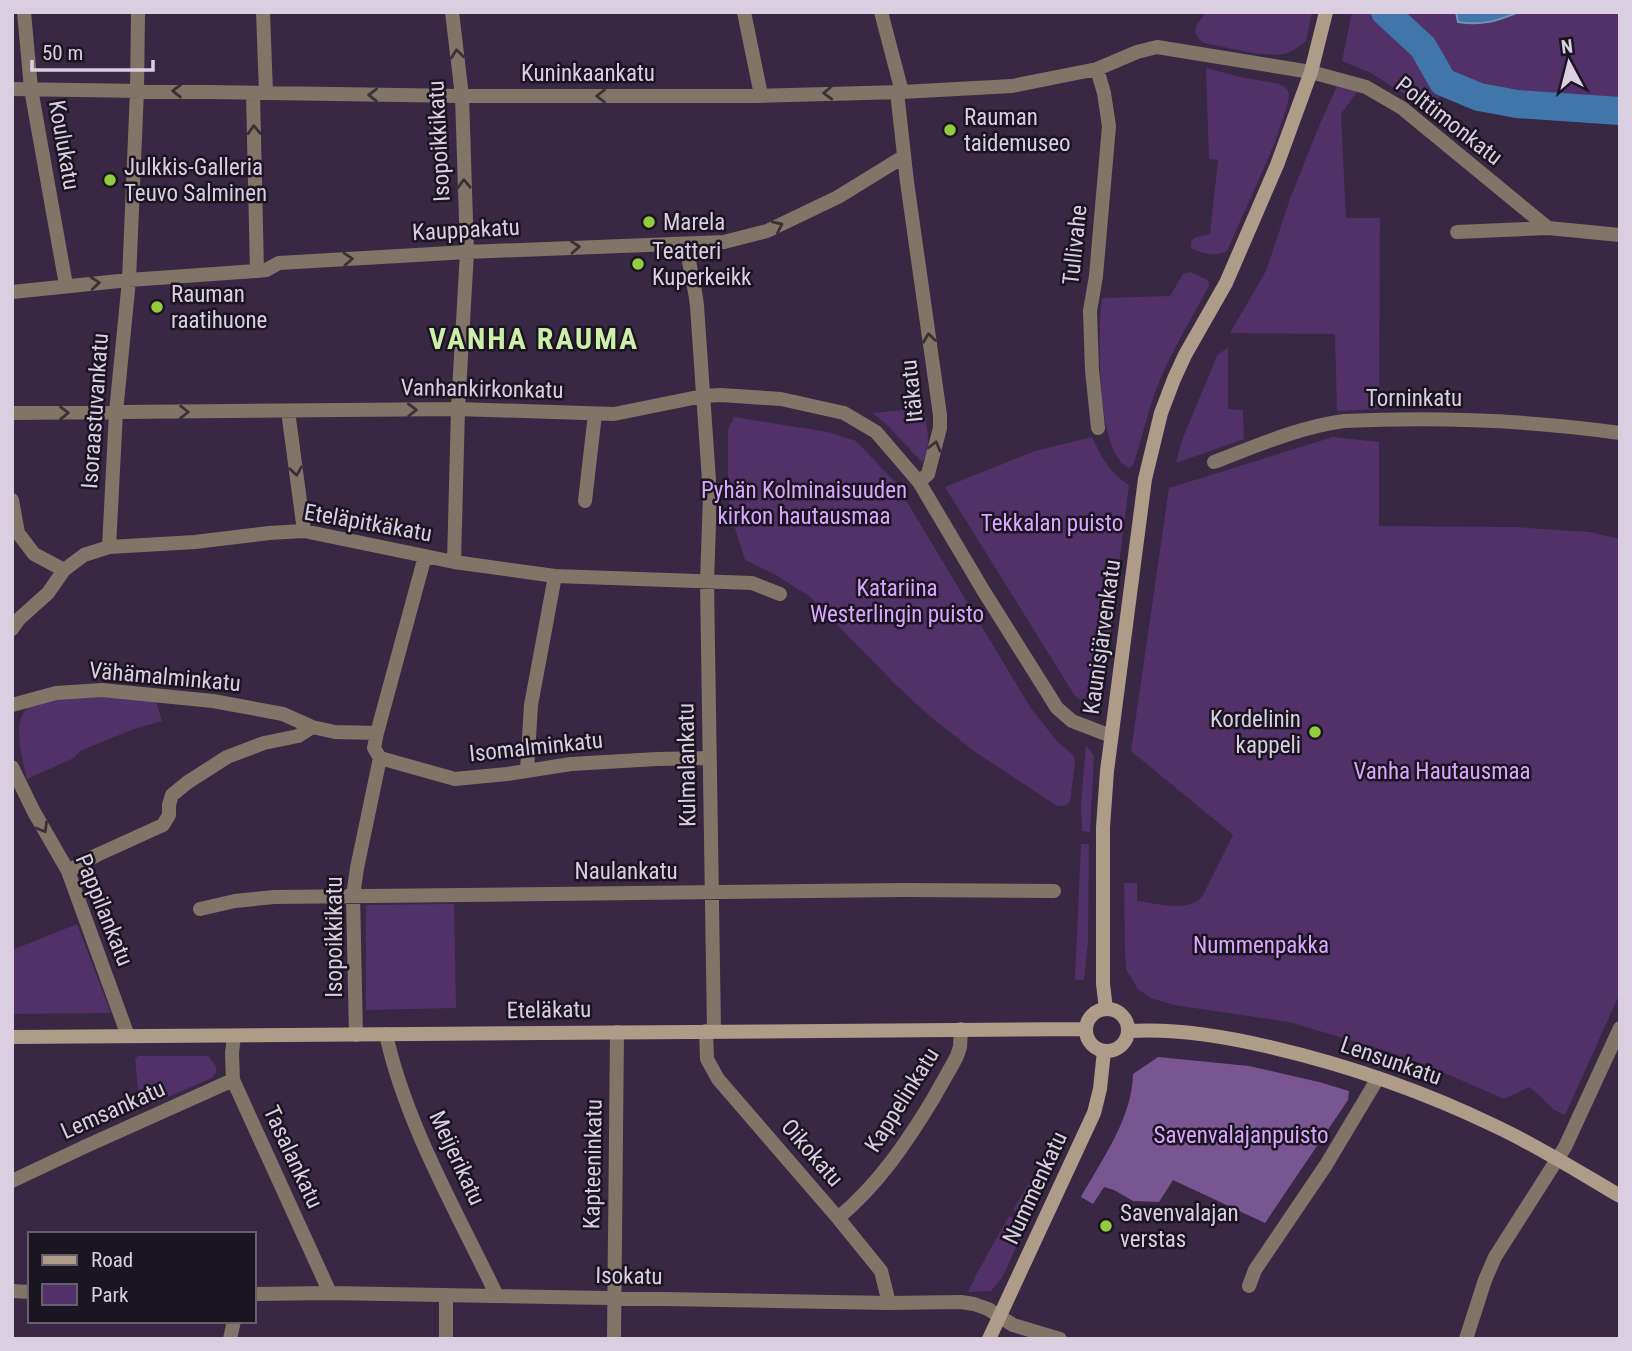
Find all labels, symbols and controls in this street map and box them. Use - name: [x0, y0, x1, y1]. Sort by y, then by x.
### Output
- scale bar: [32, 28, 152, 72]
- north arrow: [1534, 28, 1604, 98]
- text: N: [1560, 34, 1574, 59]
- text: 50 m: [42, 41, 83, 65]
- one-way arrow: [450, 48, 465, 59]
- street label: Kuninkaankatu: [521, 60, 655, 87]
- street label: Polttimonkatu: [1390, 71, 1508, 171]
- street label: Isopoikkikatu: [422, 80, 456, 202]
- one-way arrow: [171, 83, 182, 99]
- one-way arrow: [823, 86, 834, 101]
- one-way arrow: [368, 87, 378, 103]
- one-way arrow: [595, 88, 606, 104]
- street label: Koulukatu: [43, 98, 85, 192]
- place label: Rauman taidemuseo: [964, 104, 1071, 157]
- marker: Rauman taidemuseo: [942, 122, 958, 138]
- one-way arrow: [246, 124, 261, 135]
- place label: Julkkis-Galleria Teuvo Salminen: [124, 154, 267, 207]
- marker: Julkkis-Galleria Teuvo Salminen: [102, 172, 118, 188]
- one-way arrow: [457, 178, 472, 189]
- street label: Tullivahe: [1057, 204, 1093, 286]
- place label: Marela: [663, 209, 725, 236]
- street label: Kauppakatu: [412, 214, 520, 246]
- marker: Marela: [641, 214, 657, 230]
- one-way arrow: [771, 221, 783, 235]
- place label: Teatteri Kuperkeikk: [652, 238, 752, 291]
- one-way arrow: [569, 240, 580, 255]
- one-way arrow: [342, 252, 353, 267]
- marker: Teatteri Kuperkeikk: [630, 256, 646, 272]
- one-way arrow: [90, 276, 101, 291]
- place label: Rauman raatihuone: [171, 281, 267, 334]
- marker: Rauman raatihuone: [149, 299, 165, 315]
- district label: VANHA RAUMA: [429, 321, 639, 356]
- street label: Isoraastuvankatu: [76, 332, 114, 490]
- one-way arrow: [922, 332, 937, 344]
- street label: Itäkatu: [895, 358, 929, 424]
- street label: Vanhankirkonkatu: [400, 374, 564, 404]
- street label: Torninkatu: [1366, 385, 1462, 412]
- one-way arrow: [406, 402, 417, 417]
- one-way arrow: [179, 404, 190, 420]
- one-way arrow: [59, 405, 70, 421]
- one-way arrow: [927, 440, 941, 452]
- one-way arrow: [288, 465, 303, 477]
- park label: Pyhän Kolminaisuuden kirkon hautausmaa: [701, 477, 907, 530]
- street label: Eteläpitkäkatu: [302, 498, 434, 548]
- park label: Tekkalan puisto: [981, 510, 1123, 537]
- street label: Kaunisjärvenkatu: [1078, 558, 1126, 716]
- park label: Katariina Westerlingin puisto: [810, 575, 984, 628]
- street label: Vähämalminkatu: [88, 657, 242, 697]
- street label: Kulmalankatu: [672, 703, 702, 827]
- place label: Kordelinin kappeli: [1210, 706, 1301, 759]
- marker: Kordelinin kappeli: [1307, 724, 1323, 740]
- street label: Isomalminkatu: [468, 727, 604, 767]
- park label: Vanha Hautausmaa: [1353, 758, 1531, 785]
- one-way arrow: [35, 821, 48, 834]
- street label: Pappilankatu: [69, 850, 139, 970]
- street label: Naulankatu: [574, 858, 678, 885]
- street label: Isopoikkikatu: [321, 876, 348, 998]
- park label: Nummenpakka: [1193, 932, 1329, 959]
- street label: Eteläkatu: [506, 996, 592, 1024]
- street label: Lensunkatu: [1337, 1031, 1445, 1091]
- street label: Kappelinkatu: [859, 1043, 945, 1157]
- street label: Lemsankatu: [57, 1075, 169, 1145]
- street label: Kapteeninkatu: [578, 1099, 608, 1229]
- street label: Tasalankatu: [258, 1101, 328, 1213]
- street label: Meijerikatu: [423, 1107, 491, 1209]
- street label: Oikokatu: [775, 1114, 849, 1192]
- park label: Savenvalajanpuisto: [1153, 1122, 1329, 1149]
- street label: Nummenkatu: [997, 1127, 1073, 1249]
- place label: Savenvalajan verstas: [1120, 1200, 1239, 1253]
- marker: Savenvalajan verstas: [1098, 1218, 1114, 1234]
- legend: [28, 1232, 256, 1323]
- text: Road: [91, 1248, 133, 1272]
- street label: Isokatu: [595, 1262, 663, 1290]
- text: Park: [91, 1283, 129, 1307]

